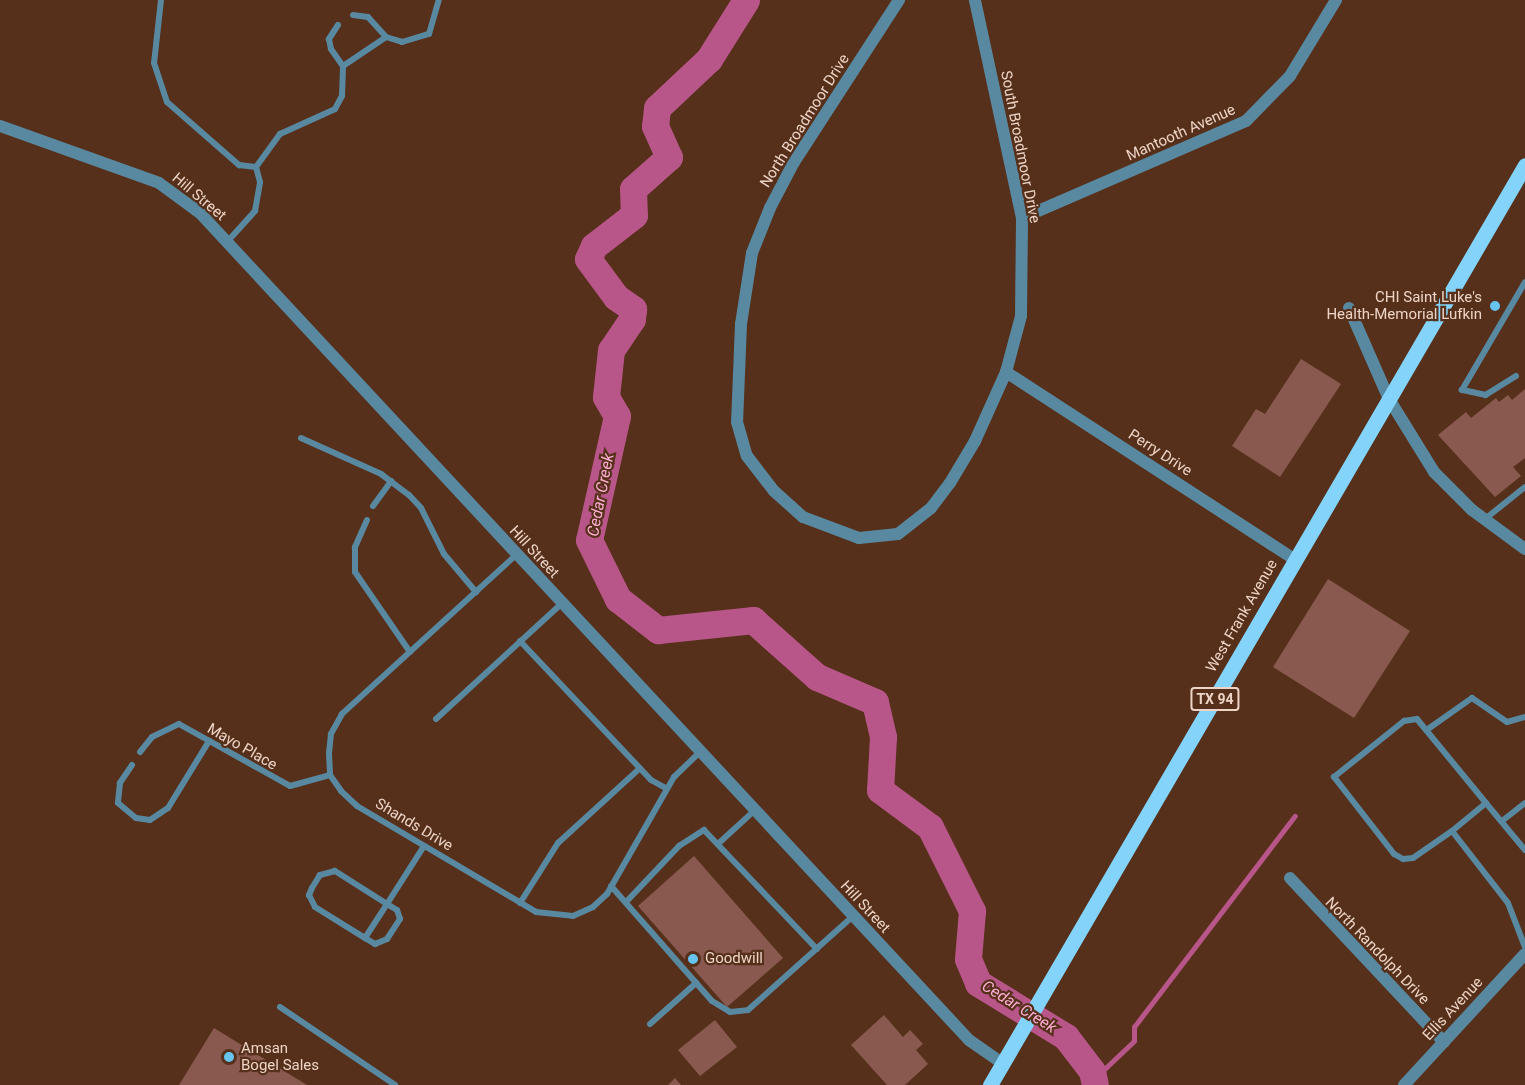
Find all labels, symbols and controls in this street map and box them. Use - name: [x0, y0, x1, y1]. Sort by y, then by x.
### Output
- street label: North Broadmoor Drive: [757, 51, 853, 191]
- street label: South Broadmoor Drive: [996, 69, 1044, 225]
- street label: Mantooth Avenue: [1124, 101, 1238, 165]
- street label: Hill Street: [168, 169, 230, 225]
- place label: CHI Saint Luke's Health-Memorial Lufkin: [1326, 288, 1482, 323]
- marker: CHI Saint Luke's Health-Memorial Lufkin: [1486, 297, 1504, 315]
- street label: Perry Drive: [1125, 426, 1195, 480]
- water label: Cedar Creek: [584, 452, 618, 538]
- street label: Hill Street: [505, 522, 563, 582]
- street label: West Frank Avenue: [1202, 556, 1282, 676]
- road number: TX 94: [1190, 688, 1240, 710]
- street label: Mayo Place: [204, 720, 280, 774]
- street label: Shands Drive: [372, 795, 456, 855]
- street label: Hill Street: [836, 877, 894, 937]
- street label: North Randolph Drive: [1321, 894, 1433, 1008]
- place label: Goodwill: [705, 950, 763, 968]
- marker: Goodwill: [686, 952, 700, 966]
- street label: Ellis Avenue: [1419, 974, 1487, 1044]
- water label: Cedar Creek: [978, 977, 1060, 1037]
- place label: Amsan Bogel Sales: [241, 1039, 319, 1074]
- marker: Amsan Bogel Sales: [222, 1050, 236, 1064]

